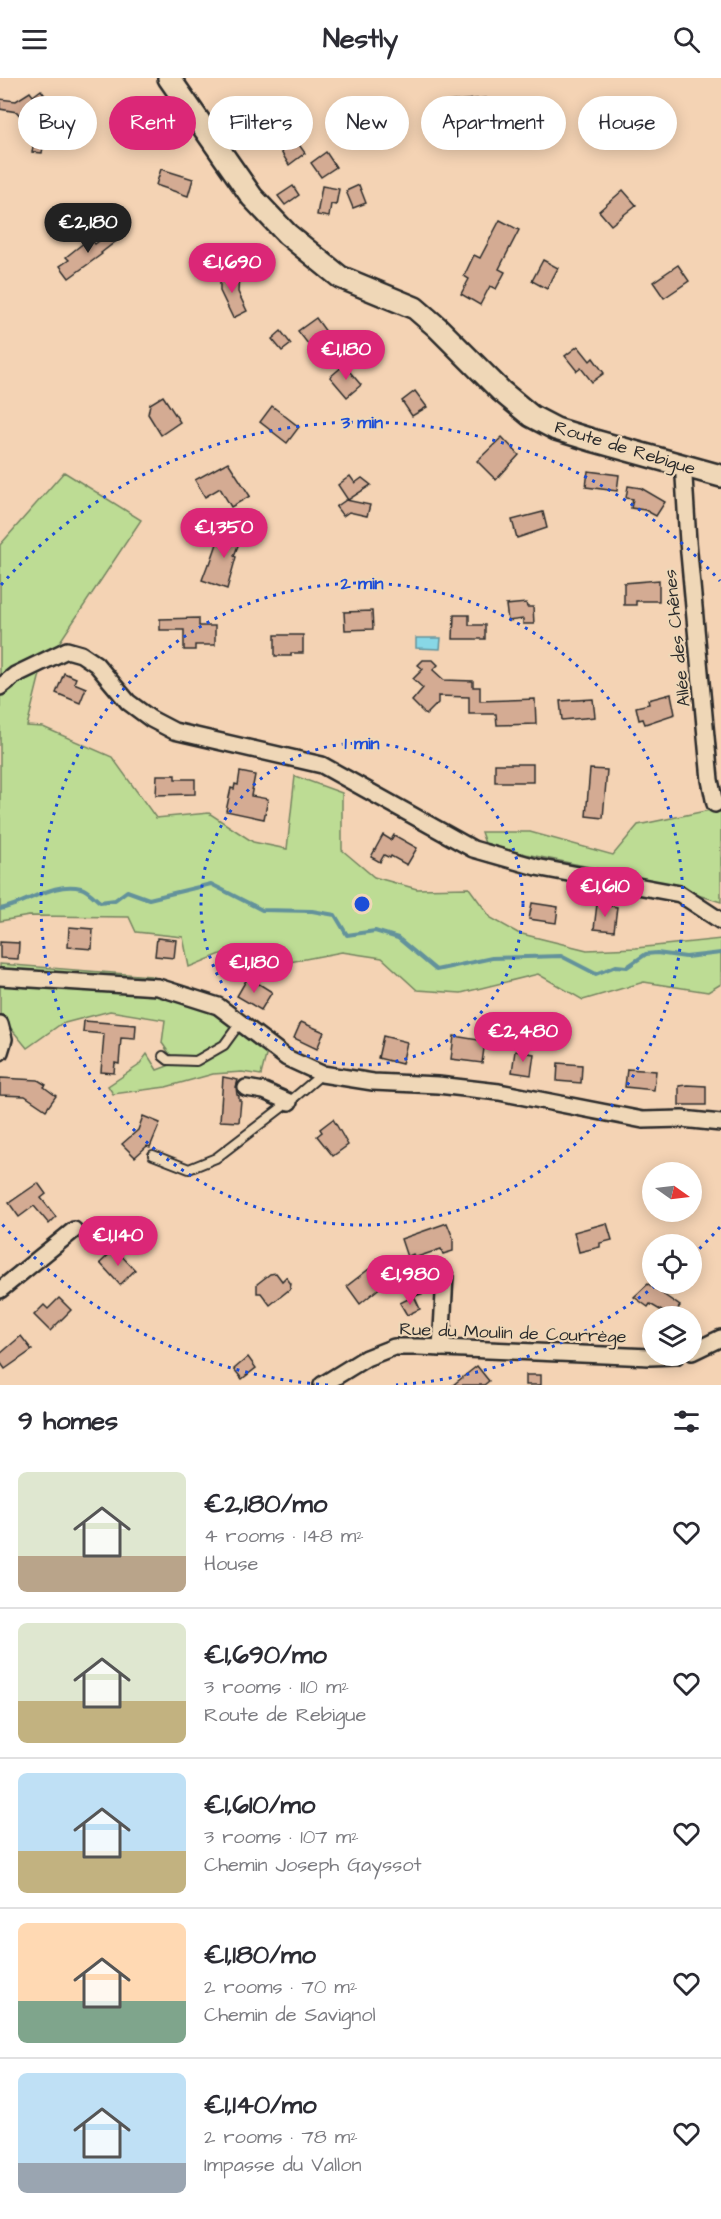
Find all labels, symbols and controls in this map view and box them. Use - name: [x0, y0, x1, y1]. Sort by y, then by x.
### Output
- text: Nestly: [323, 20, 398, 58]
- icon: menu: [18, 23, 51, 56]
- icon: search: [670, 23, 703, 56]
- chip: Buy: [18, 96, 97, 150]
- chip: Rent: [109, 96, 196, 150]
- chip: Filters: [208, 96, 313, 150]
- chip: New: [325, 96, 409, 150]
- chip: Apartment: [421, 96, 566, 150]
- chip: House: [578, 96, 677, 150]
- pin: €2,180: [39, 203, 137, 254]
- text: €2,180: [58, 208, 118, 236]
- pin: €1,690: [183, 243, 281, 294]
- text: €1,690: [203, 248, 261, 276]
- pin: €1,180: [297, 330, 395, 381]
- text: €1,180: [321, 335, 371, 363]
- text: 3 min: [340, 410, 383, 435]
- street label: Route de Rebigue: [551, 415, 699, 482]
- pin: €1,350: [175, 508, 273, 559]
- text: €1,350: [195, 513, 253, 541]
- street label: Allée des Chênes: [657, 568, 697, 708]
- text: 2 min: [339, 571, 384, 596]
- text: 1 min: [344, 731, 380, 756]
- pin: €1,610: [556, 867, 654, 918]
- text: €1,610: [580, 872, 630, 900]
- centre of rings: [352, 894, 372, 914]
- pin: €1,180: [205, 943, 303, 994]
- text: €1,180: [229, 948, 279, 976]
- pin: €2,480: [474, 1012, 572, 1063]
- text: €2,480: [488, 1017, 558, 1045]
- north arrow: [642, 1162, 702, 1222]
- map controls: [642, 1162, 702, 1366]
- pin: €1,140: [69, 1216, 167, 1267]
- text: €1,140: [93, 1221, 143, 1249]
- button: locate: [642, 1234, 702, 1294]
- pin: €1,980: [361, 1255, 459, 1306]
- text: €1,980: [381, 1260, 439, 1288]
- button: layers: [642, 1306, 702, 1366]
- street label: Rue du Moulin de Courrège: [399, 1317, 627, 1350]
- text: 9 homes: [18, 1403, 118, 1439]
- icon: filters: [670, 1405, 703, 1438]
- text: €2,180/mo: [204, 1486, 327, 1522]
- icon: home: [66, 1496, 138, 1568]
- icon: heart: [670, 1516, 703, 1549]
- text: 4 rooms · 148 m²: [204, 1522, 364, 1550]
- text: House: [204, 1550, 258, 1578]
- text: €1,690/mo: [204, 1637, 327, 1673]
- icon: home: [66, 1647, 138, 1719]
- icon: heart: [670, 1667, 703, 1700]
- text: 3 rooms · 110 m²: [204, 1673, 349, 1701]
- text: Route de Rebigue: [204, 1701, 366, 1729]
- text: €1,610/mo: [204, 1787, 315, 1823]
- icon: home: [66, 1797, 138, 1869]
- icon: heart: [670, 1817, 703, 1850]
- text: 3 rooms · 107 m²: [204, 1823, 359, 1851]
- text: Chemin Joseph Gayssot: [204, 1851, 422, 1879]
- text: €1,180/mo: [204, 1937, 316, 1973]
- icon: home: [66, 1947, 138, 2019]
- icon: heart: [670, 1967, 703, 2000]
- text: 2 rooms · 70 m²: [204, 1973, 357, 2001]
- text: Chemin de Savignol: [204, 2001, 376, 2029]
- text: €1,140/mo: [204, 2087, 317, 2123]
- icon: home: [66, 2097, 138, 2169]
- icon: heart: [670, 2117, 703, 2150]
- text: 2 rooms · 78 m²: [204, 2123, 358, 2151]
- text: Impasse du Vallon: [204, 2151, 361, 2179]

